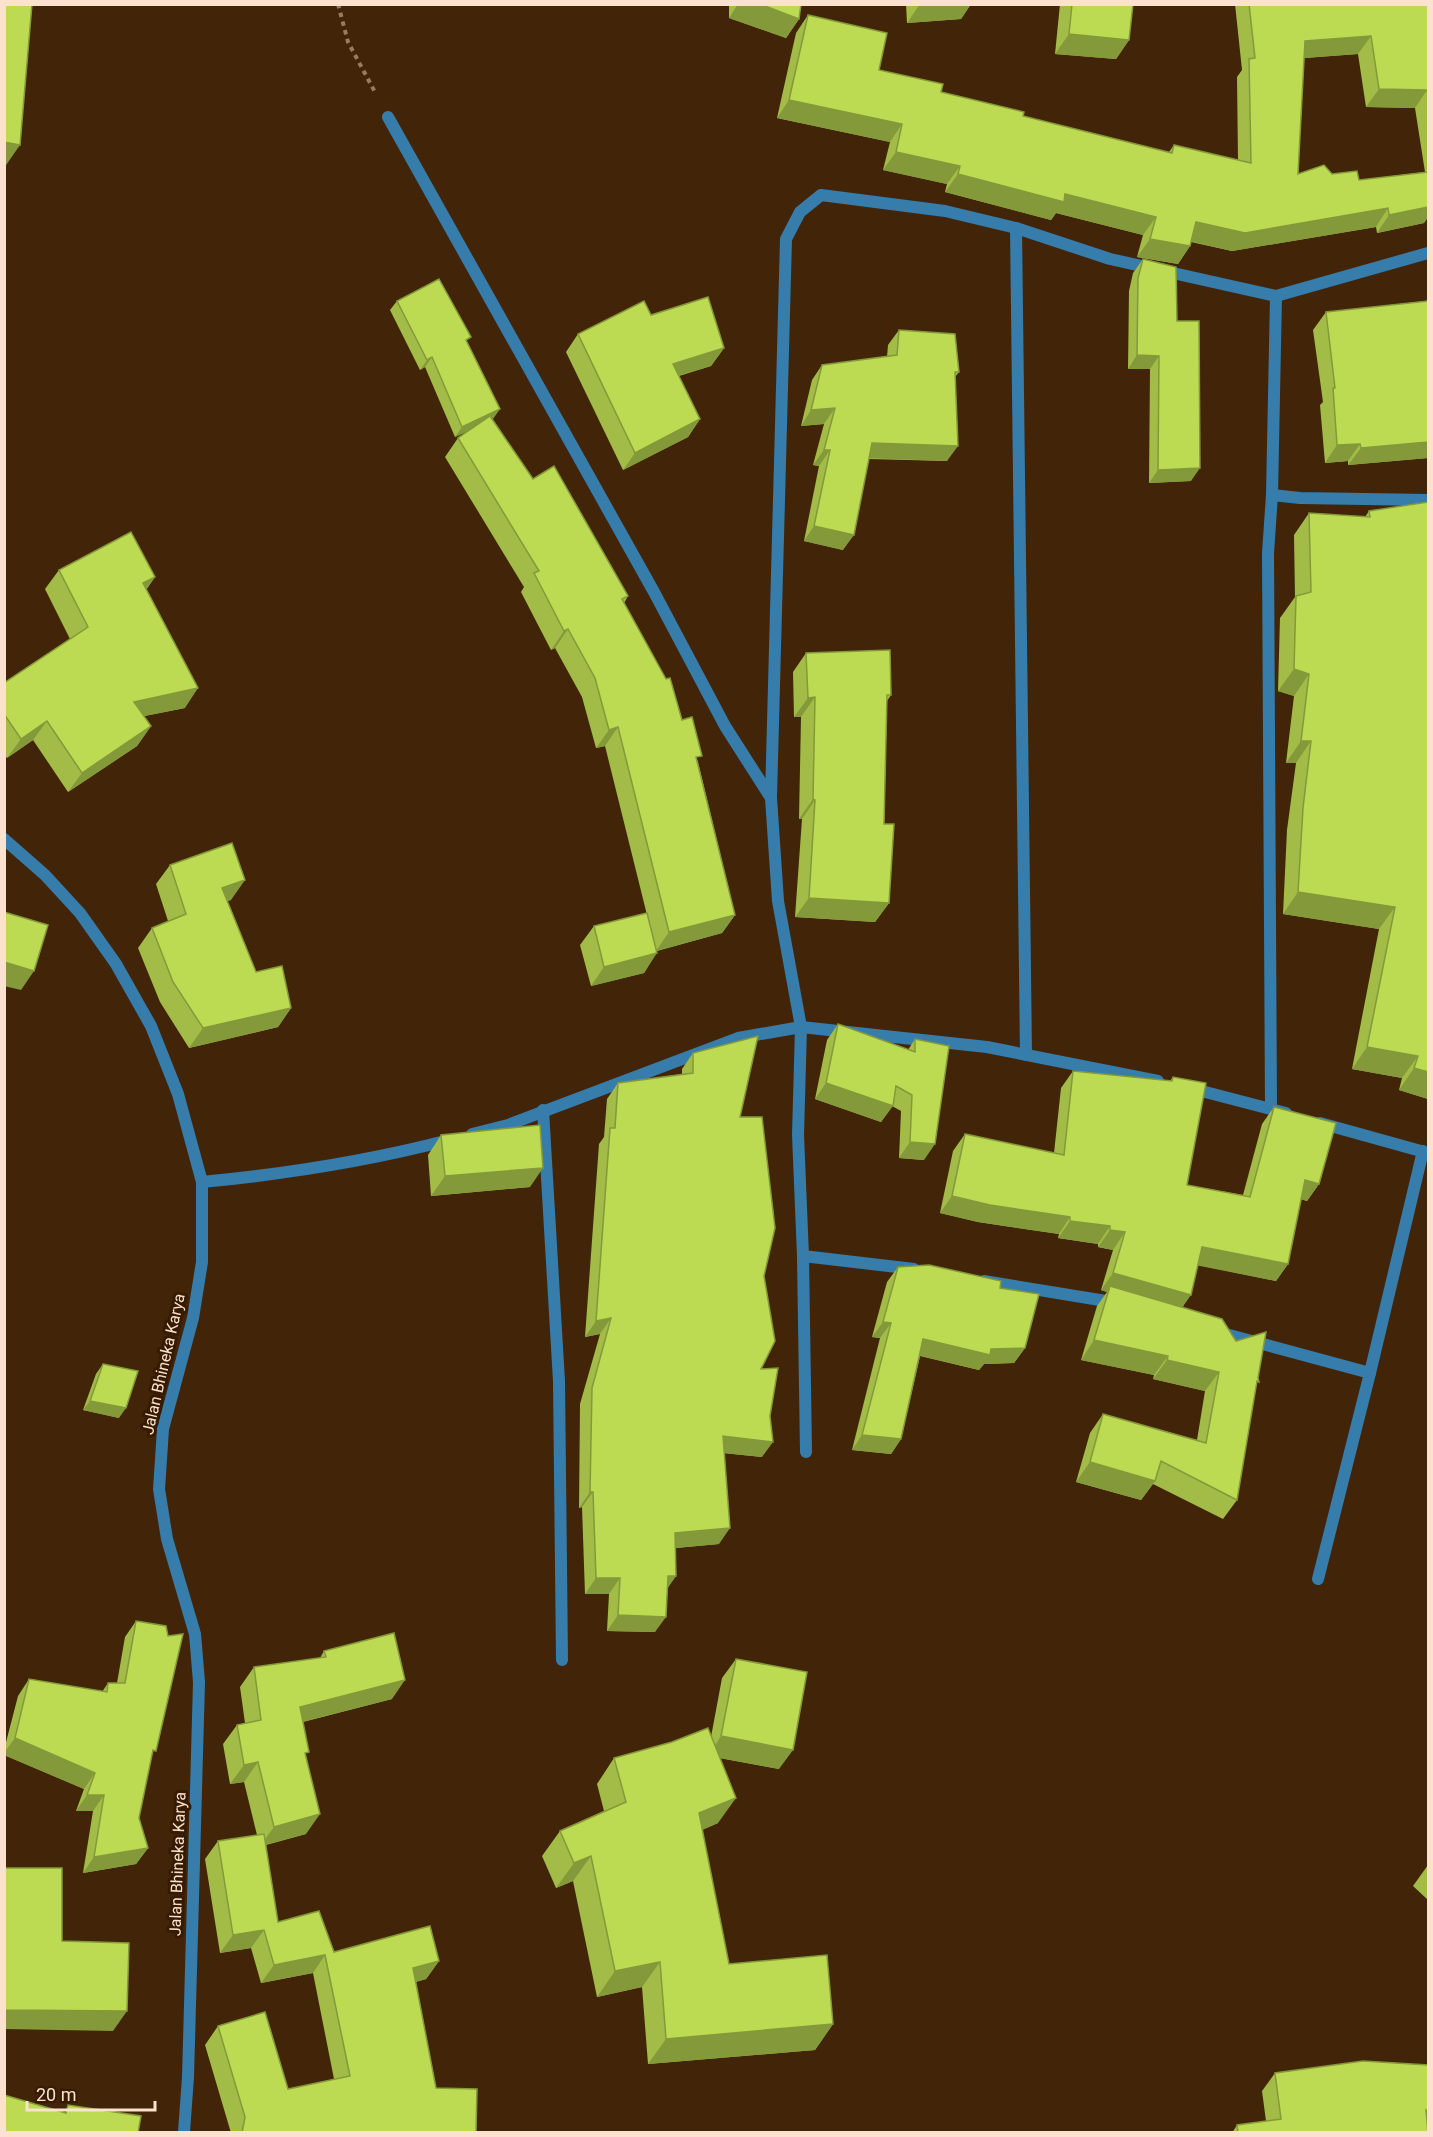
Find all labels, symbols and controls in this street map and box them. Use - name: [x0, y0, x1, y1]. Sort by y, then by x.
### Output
- street label: Jalan Bhineka Karya: [138, 1292, 189, 1436]
- street label: Jalan Bhineka Karya: [165, 1792, 190, 1936]
- scale bar: [27, 2074, 154, 2112]
- text: 20 m: [36, 2084, 76, 2105]

